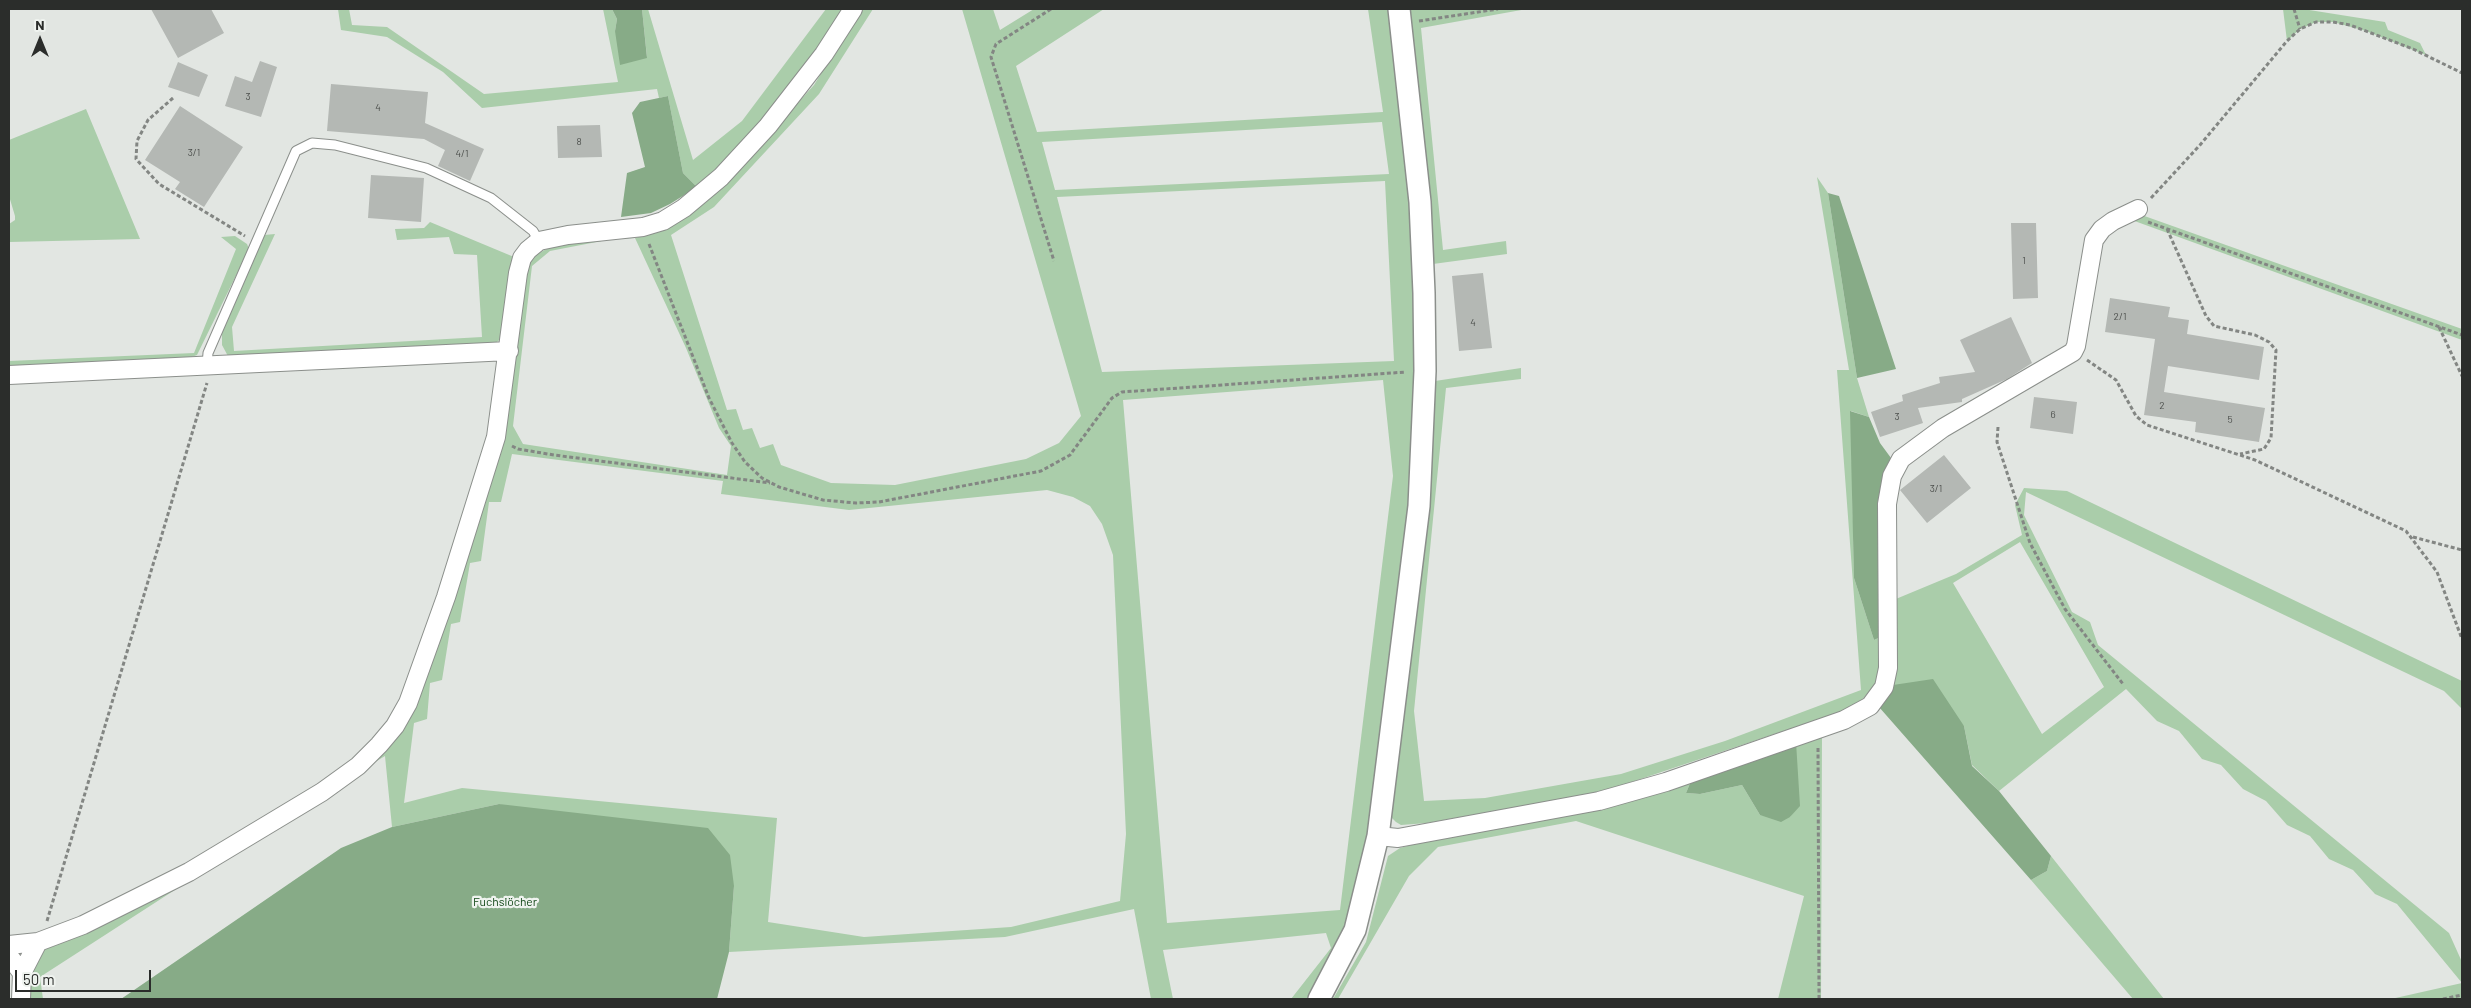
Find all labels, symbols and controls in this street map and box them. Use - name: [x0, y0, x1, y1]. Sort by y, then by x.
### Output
- north arrow: [15, 15, 65, 65]
- text: N: [35, 16, 45, 33]
- house number: 3: [245, 91, 251, 103]
- house number: 4: [375, 102, 381, 114]
- house number: 8: [576, 136, 582, 148]
- house number: 3/1: [188, 147, 200, 159]
- house number: 4/1: [455, 148, 469, 160]
- house number: 1: [2022, 255, 2026, 267]
- house number: 2/1: [2114, 311, 2126, 323]
- house number: 4: [1470, 317, 1476, 329]
- house number: 2: [2159, 400, 2165, 412]
- house number: 6: [2050, 409, 2056, 421]
- house number: 3: [1894, 411, 1900, 423]
- house number: 5: [2227, 414, 2233, 426]
- house number: 3/1: [1930, 483, 1942, 495]
- park label: Fuchslöcher: [473, 895, 537, 909]
- scale bar: [18, 960, 154, 992]
- text: 50 m: [23, 970, 55, 988]

